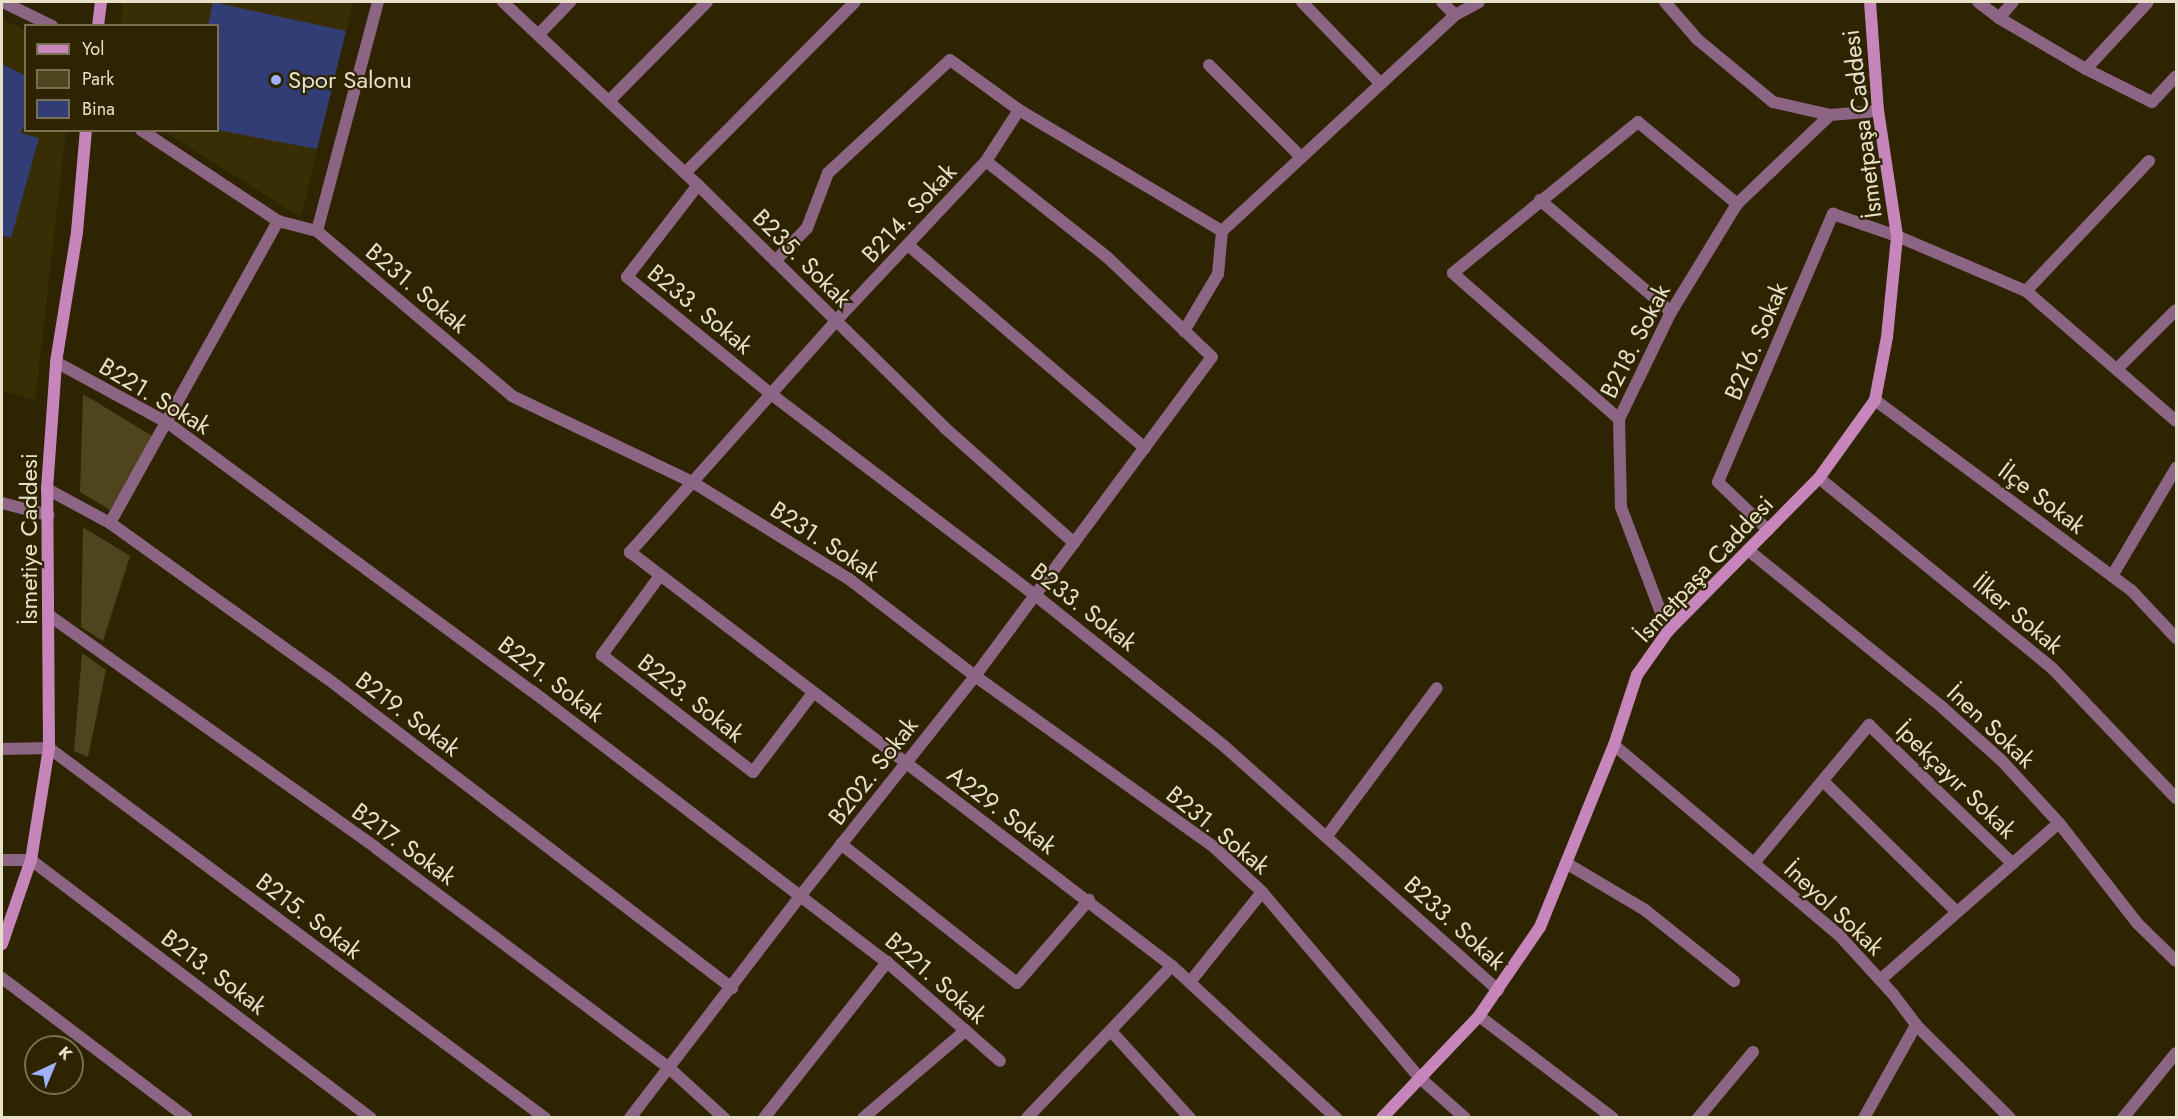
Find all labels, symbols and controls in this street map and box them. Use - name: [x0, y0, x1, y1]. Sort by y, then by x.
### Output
- legend: [24, 24, 219, 132]
- street label: İsmetpaşa Caddesi: [1836, 28, 1888, 220]
- text: Yol: [82, 36, 104, 62]
- text: Park: [82, 66, 114, 92]
- place label: Spor Salonu: [288, 66, 412, 94]
- marker: Spor Salonu: [269, 73, 283, 87]
- text: Bina: [82, 96, 115, 122]
- street label: B214. Sokak: [856, 157, 962, 269]
- street label: B235. Sokak: [747, 203, 857, 313]
- street label: B231. Sokak: [360, 237, 474, 339]
- street label: B233. Sokak: [642, 258, 758, 360]
- street label: B216. Sokak: [1718, 278, 1794, 404]
- street label: B218. Sokak: [1594, 279, 1676, 403]
- street label: B221. Sokak: [94, 352, 216, 440]
- street label: İsmetiye Caddesi: [15, 453, 43, 625]
- street label: İlçe Sokak: [1993, 456, 2091, 540]
- street label: İsmetpaşa Caddesi: [1629, 490, 1779, 648]
- street label: B231. Sokak: [765, 495, 885, 587]
- street label: B233. Sokak: [1025, 557, 1143, 657]
- street label: İlker Sokak: [1967, 568, 2069, 660]
- street label: B221. Sokak: [492, 630, 610, 728]
- street label: B223. Sokak: [632, 648, 750, 748]
- street label: B219. Sokak: [350, 665, 466, 763]
- street label: İnen Sokak: [1941, 678, 2041, 774]
- street label: B202. Sokak: [822, 712, 924, 830]
- street label: İpekçayır Sokak: [1890, 715, 2022, 845]
- street label: A229. Sokak: [942, 760, 1062, 860]
- street label: B231. Sokak: [1161, 780, 1275, 880]
- street label: B217. Sokak: [346, 797, 462, 891]
- street label: İneyol Sokak: [1778, 855, 1890, 961]
- street label: B215. Sokak: [251, 867, 367, 965]
- street label: B233. Sokak: [1398, 870, 1512, 976]
- street label: B213. Sokak: [156, 923, 272, 1021]
- street label: B221. Sokak: [879, 926, 993, 1030]
- north arrow: [24, 1035, 84, 1095]
- text: K: [53, 1041, 77, 1065]

